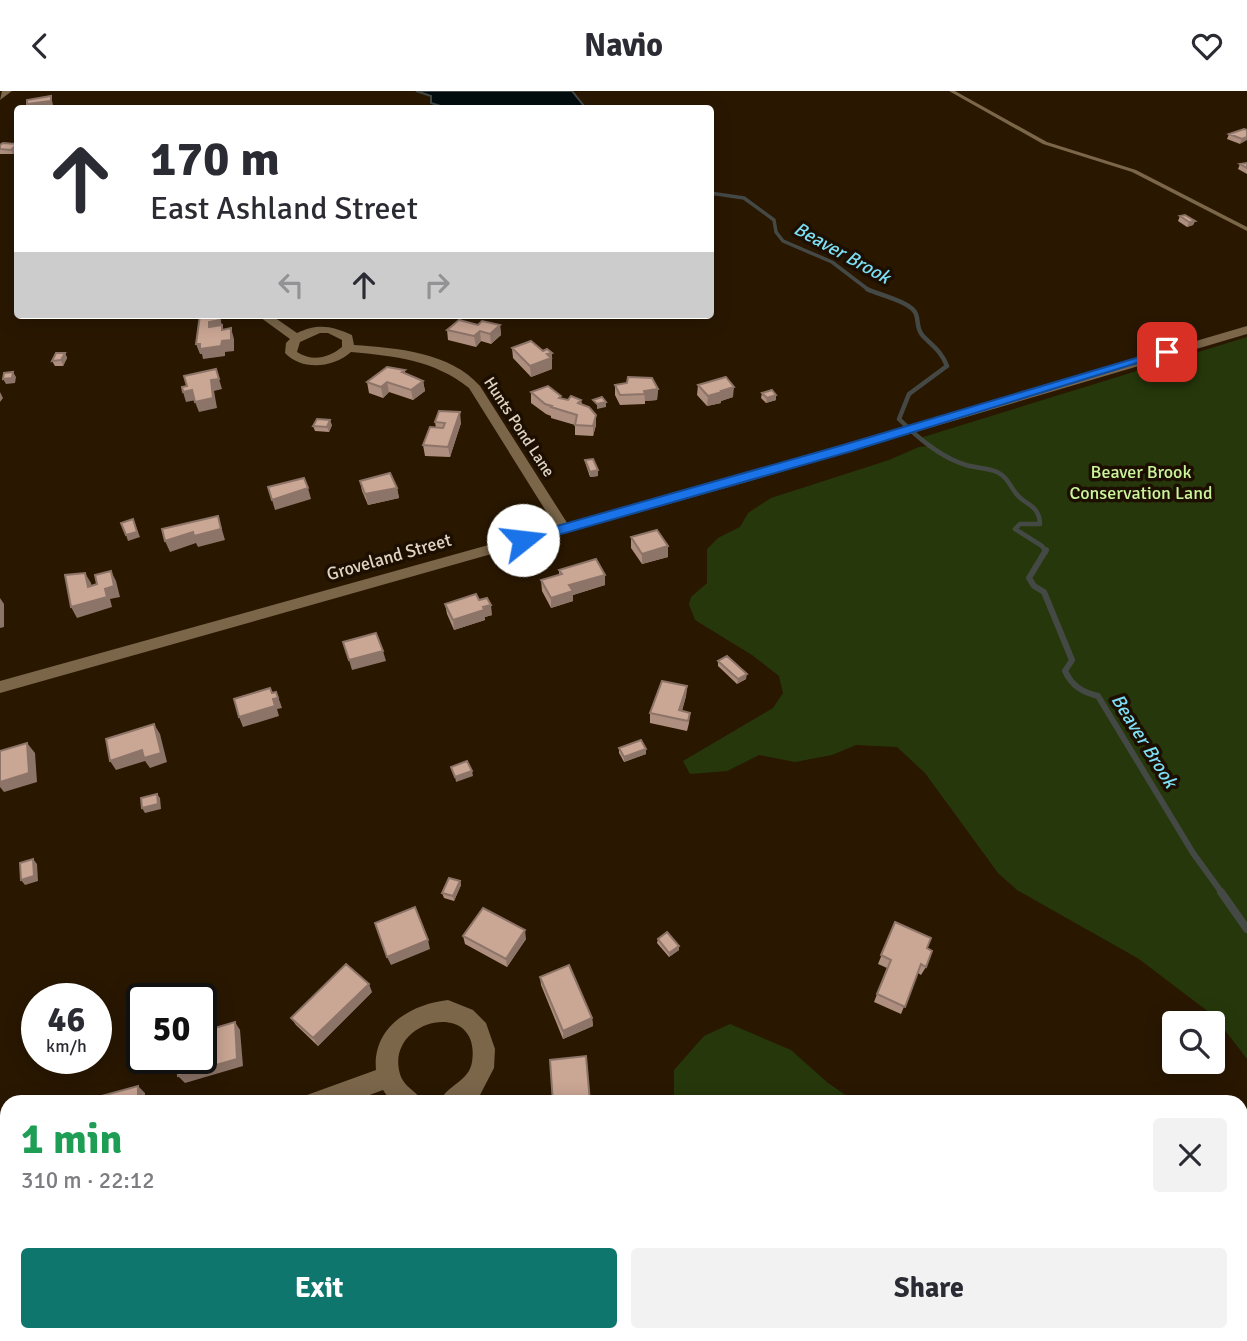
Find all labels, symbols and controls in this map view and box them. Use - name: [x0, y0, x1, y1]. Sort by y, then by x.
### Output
- text: Navio: [584, 26, 663, 65]
- icon: back: [21, 27, 59, 65]
- icon: heart: [1188, 27, 1226, 65]
- text: 170 m: [150, 129, 280, 189]
- icon: ahead: [35, 133, 126, 224]
- text: East Ashland Street: [150, 189, 418, 228]
- water label: Beaver Brook: [790, 217, 896, 290]
- icon: left: [272, 266, 310, 304]
- icon: ahead: [345, 266, 383, 304]
- icon: right: [418, 266, 456, 304]
- pin: [1137, 322, 1197, 382]
- icon: arrive: [1148, 333, 1186, 371]
- street label: Hunts Pond Lane: [479, 373, 559, 481]
- park label: Beaver Brook Conservation Land: [1069, 461, 1213, 504]
- position arrow: [486, 503, 560, 577]
- street label: Groveland Street: [324, 529, 454, 585]
- water label: Beaver Brook: [1106, 689, 1183, 794]
- speed limit sign: 50: [126, 983, 217, 1074]
- text: 46: [48, 998, 85, 1041]
- map controls: [1162, 1011, 1225, 1074]
- button: search: [1162, 1011, 1225, 1074]
- text: km/h: [46, 1035, 87, 1057]
- text: 1 min: [21, 1114, 122, 1165]
- button: close: [1153, 1118, 1227, 1192]
- text: 310 m · 22:12: [21, 1166, 155, 1195]
- button: Exit: [21, 1248, 617, 1328]
- button: Share: [631, 1248, 1227, 1328]

